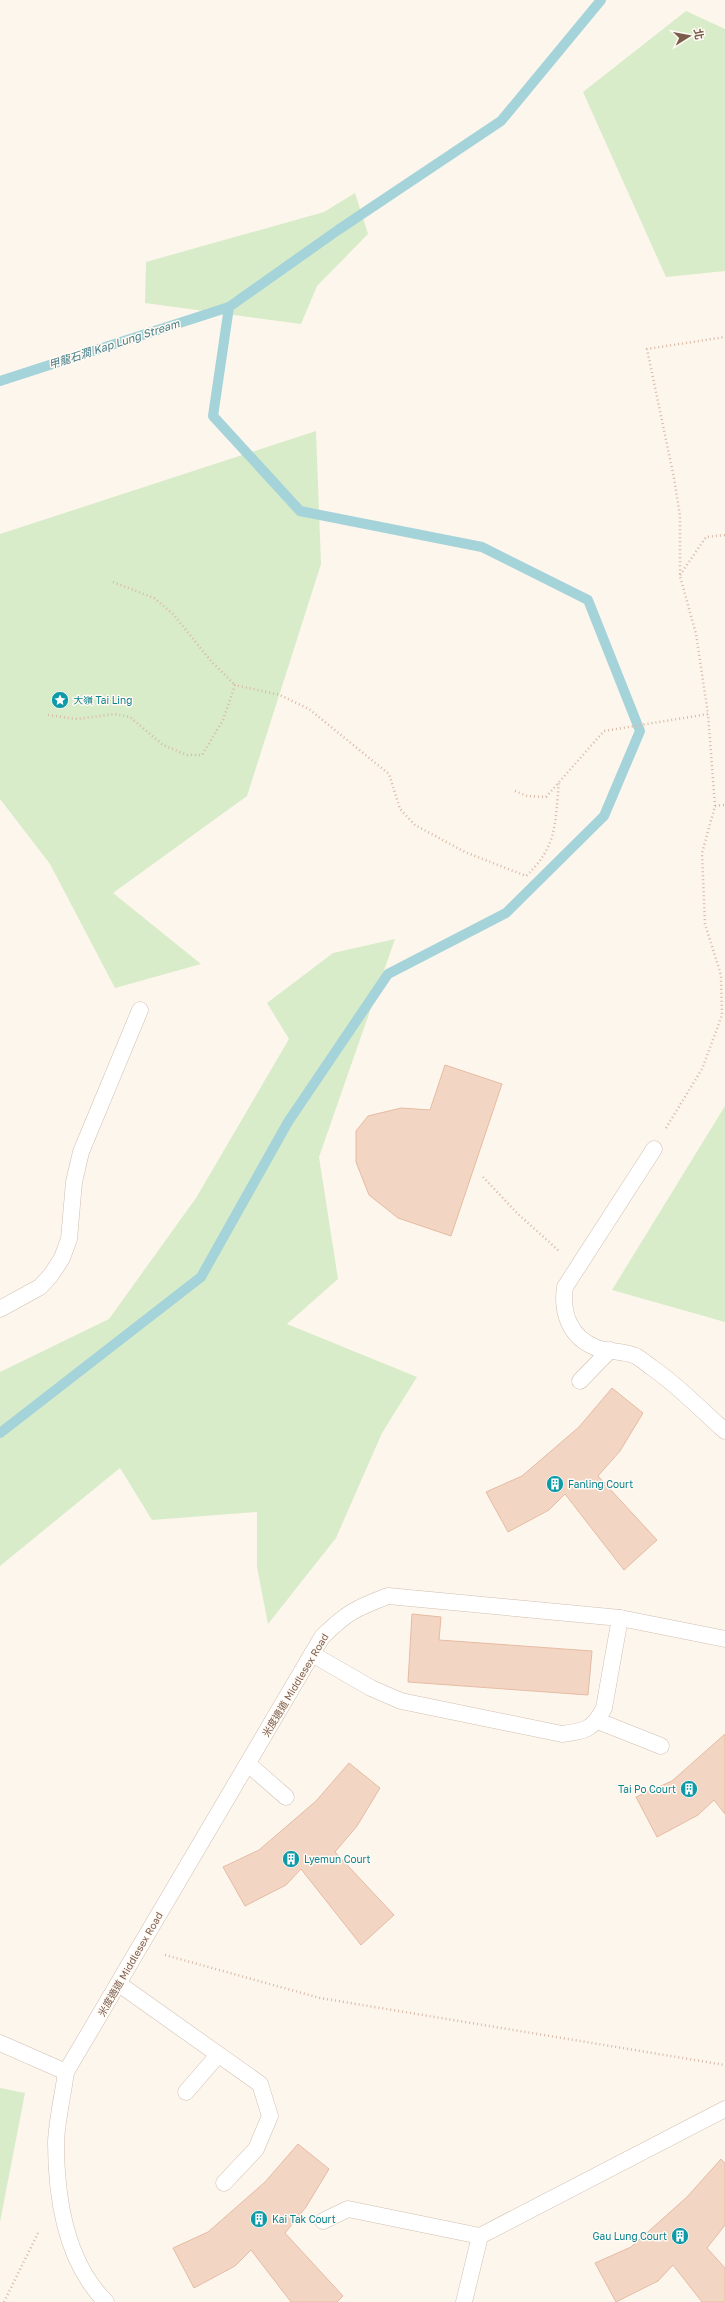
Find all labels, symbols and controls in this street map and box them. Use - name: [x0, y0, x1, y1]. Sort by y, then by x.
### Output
- north arrow: [669, 16, 709, 56]
- text: 北: [692, 27, 707, 41]
- water label: 甲龍石澗 Kap Lung Stream: [47, 316, 182, 372]
- place icon: 大嶺 Tai Ling: [50, 690, 70, 710]
- place label: 大嶺 Tai Ling: [73, 694, 132, 706]
- building icon: Fanling Court: [545, 1474, 565, 1494]
- place label: Fanling Court: [568, 1478, 633, 1490]
- street label: 米度適道 Middlesex Road: [259, 1631, 331, 1739]
- building icon: Tai Po Court: [679, 1779, 699, 1799]
- place label: Tai Po Court: [618, 1783, 676, 1795]
- building icon: Lyemun Court: [281, 1849, 301, 1869]
- place label: Lyemun Court: [304, 1853, 371, 1865]
- street label: 米度適道 Middlesex Road: [95, 1910, 165, 2018]
- building icon: Kai Tak Court: [249, 2209, 269, 2229]
- place label: Kai Tak Court: [272, 2213, 336, 2225]
- building icon: Gau Lung Court: [670, 2226, 690, 2246]
- place label: Gau Lung Court: [592, 2230, 667, 2242]

